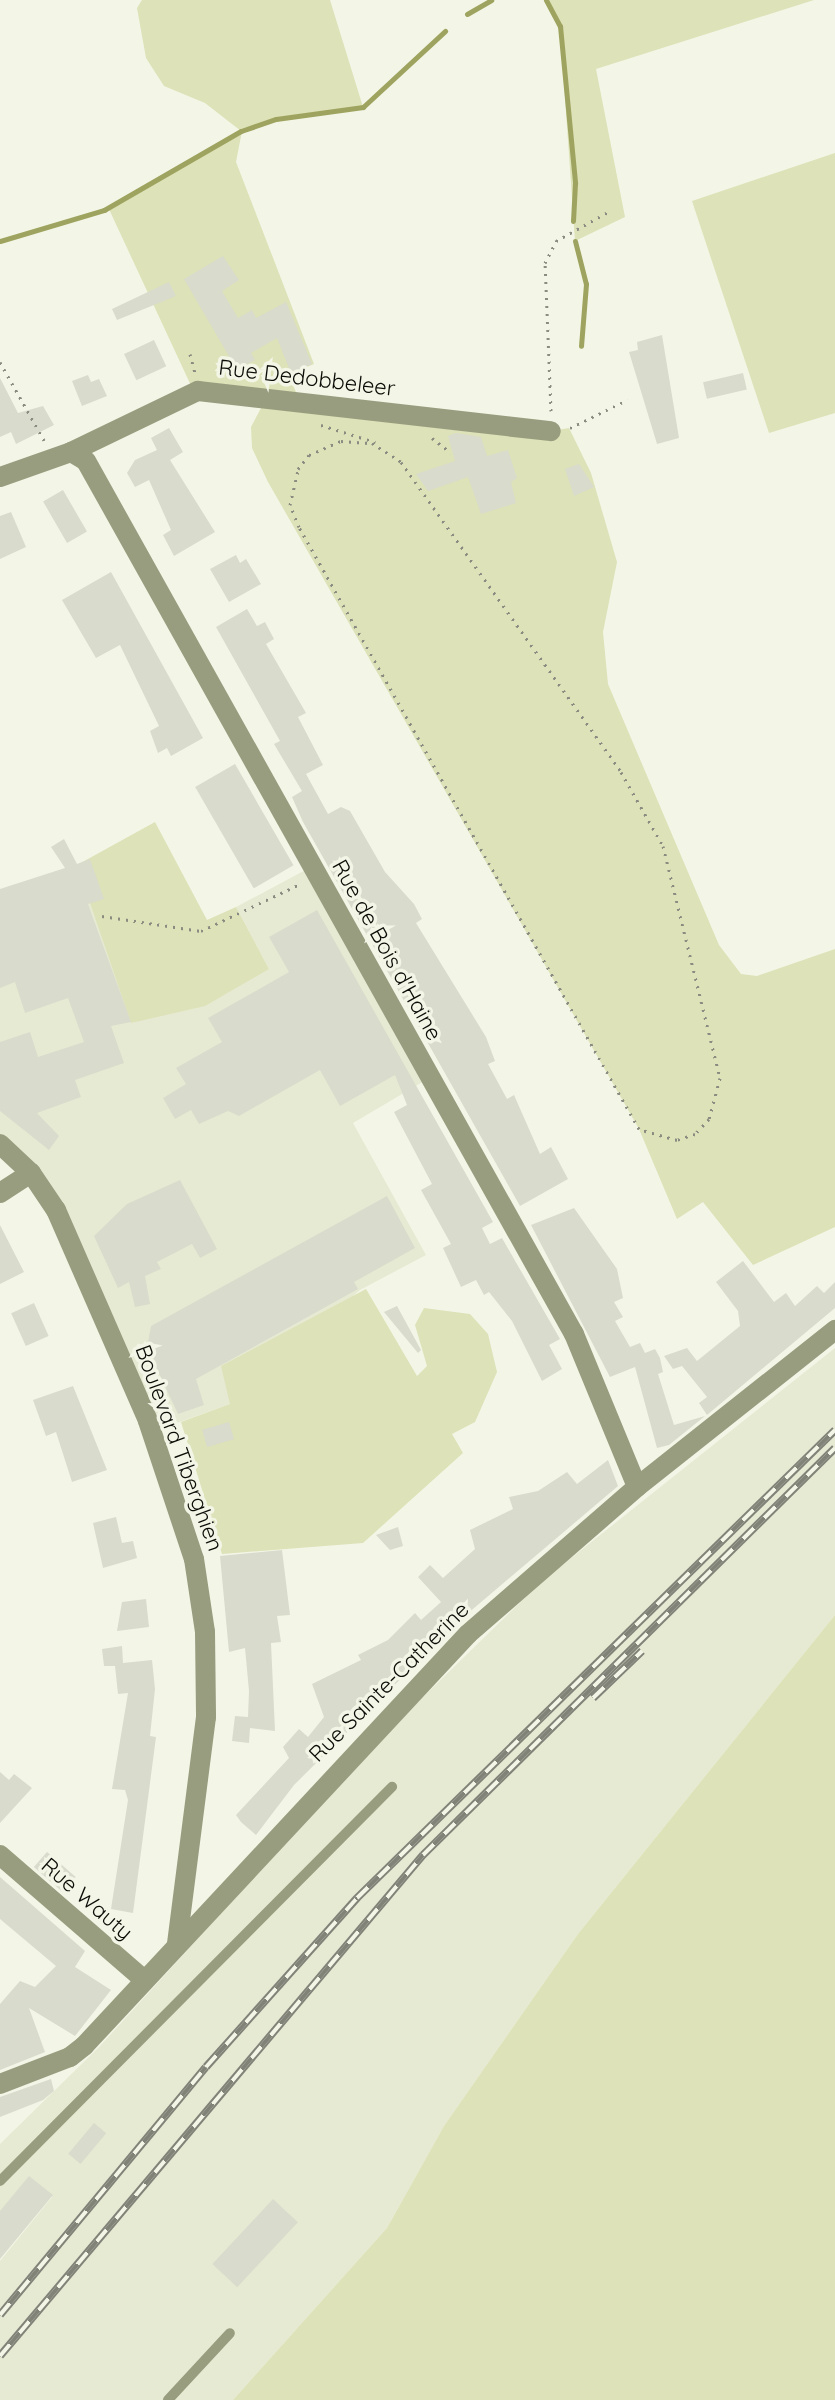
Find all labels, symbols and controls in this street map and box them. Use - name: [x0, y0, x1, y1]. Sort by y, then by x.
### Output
- street label: Rue Dedobbeleer: [217, 354, 397, 402]
- street label: Rue de Bois d'Haine: [326, 855, 448, 1045]
- street label: Boulevard Tiberghien: [129, 1341, 229, 1555]
- street label: Rue Sainte-Catherine: [304, 1597, 474, 1767]
- street label: Rue Wauty: [36, 1852, 138, 1946]

